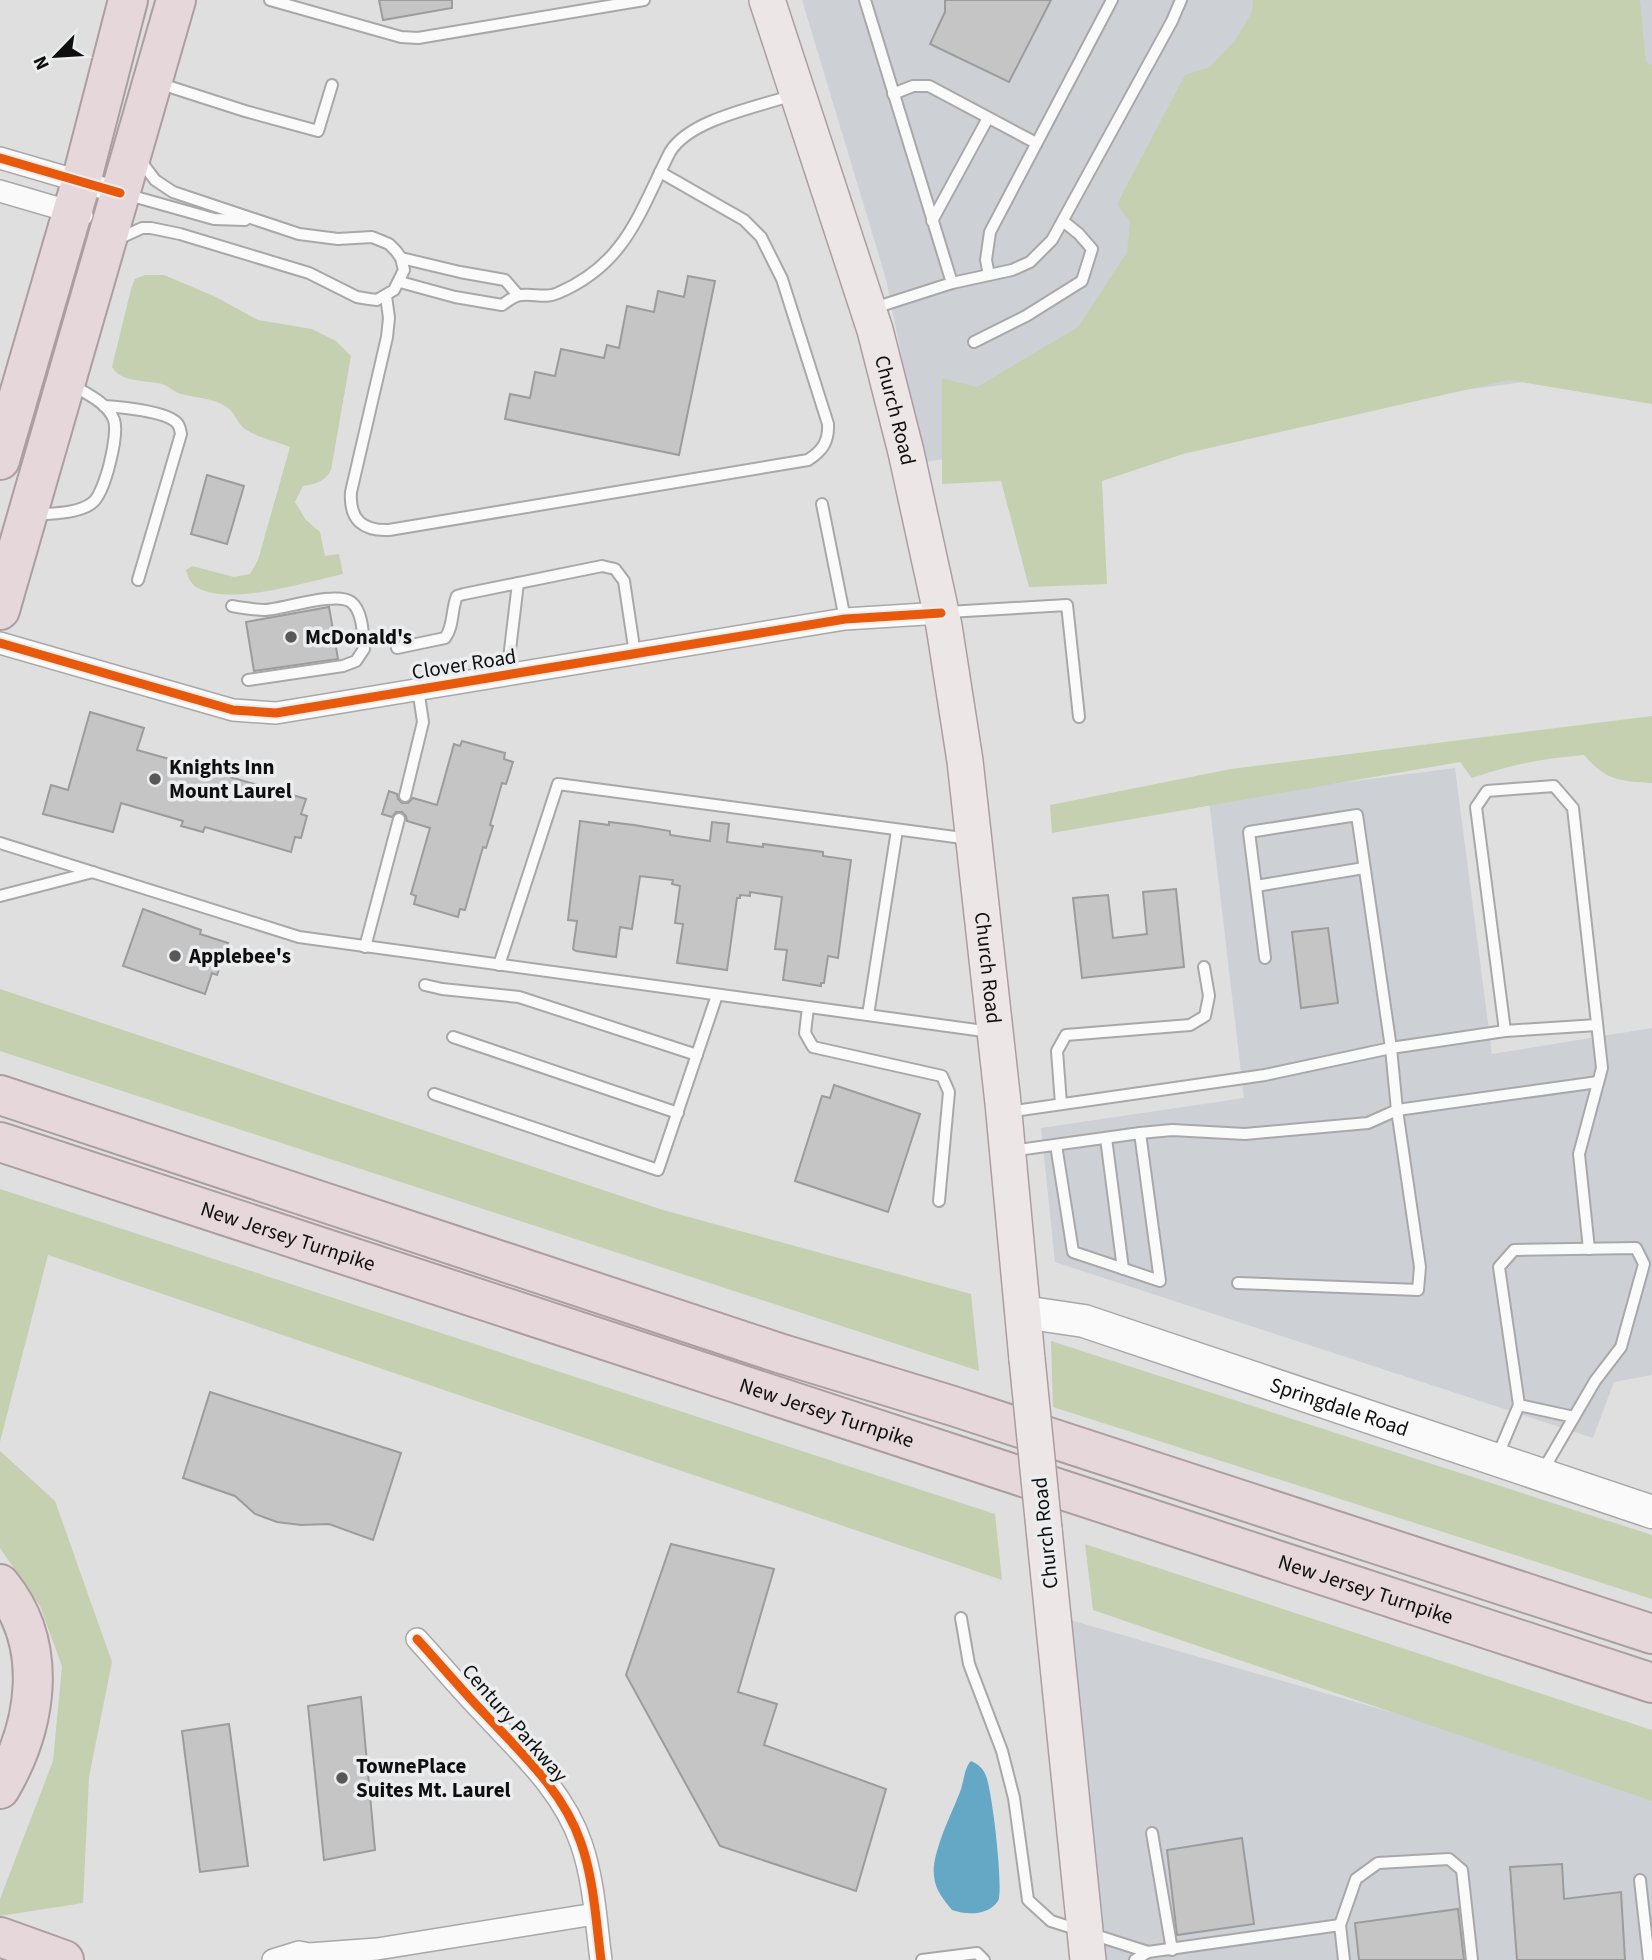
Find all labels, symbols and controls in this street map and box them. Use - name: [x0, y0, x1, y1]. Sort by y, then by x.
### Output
- north arrow: [21, 21, 91, 91]
- text: N: [27, 51, 57, 74]
- street label: Church Road: [867, 352, 923, 468]
- place label: McDonald's: [305, 622, 412, 652]
- marker: McDonald's: [283, 629, 299, 645]
- street label: Clover Road: [410, 641, 518, 687]
- place label: Knights Inn Mount Laurel: [169, 752, 292, 806]
- marker: Knights Inn Mount Laurel: [147, 771, 163, 787]
- street label: Church Road: [967, 910, 1009, 1025]
- place label: Applebee's: [188, 941, 291, 971]
- marker: Applebee's: [167, 948, 183, 964]
- street label: New Jersey Turnpike: [197, 1194, 379, 1279]
- street label: New Jersey Turnpike: [736, 1370, 918, 1455]
- street label: Springdale Road: [1266, 1370, 1413, 1444]
- street label: Church Road: [1024, 1476, 1066, 1590]
- street label: New Jersey Turnpike: [1274, 1547, 1457, 1632]
- street label: Century Parkway: [455, 1657, 575, 1789]
- place label: TownePlace Suites Mt. Laurel: [356, 1751, 511, 1805]
- marker: TownePlace Suites Mt. Laurel: [334, 1770, 350, 1786]

